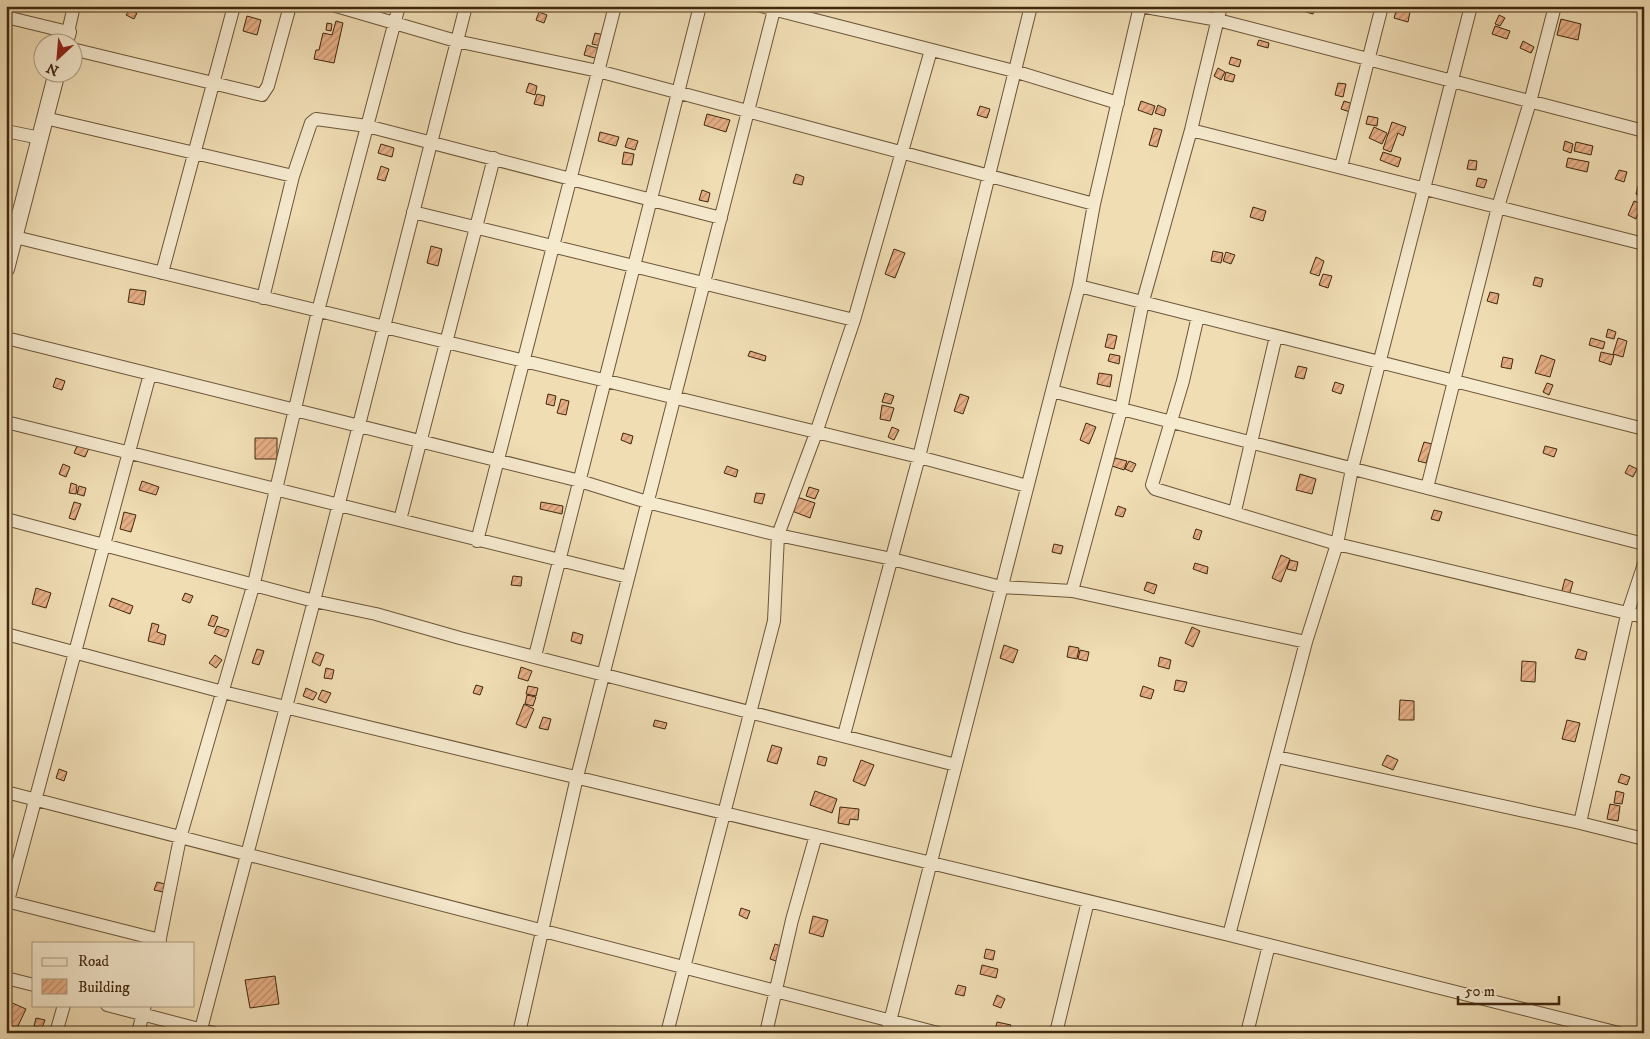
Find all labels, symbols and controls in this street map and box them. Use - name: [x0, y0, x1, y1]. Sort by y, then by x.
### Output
- north arrow: [32, 32, 82, 82]
- text: N: [43, 58, 62, 79]
- legend: [32, 942, 195, 1006]
- text: Road: [78, 952, 110, 971]
- scale bar: [1458, 974, 1559, 1006]
- text: Building: [78, 978, 130, 997]
- text: 50 m: [1465, 982, 1495, 1001]

